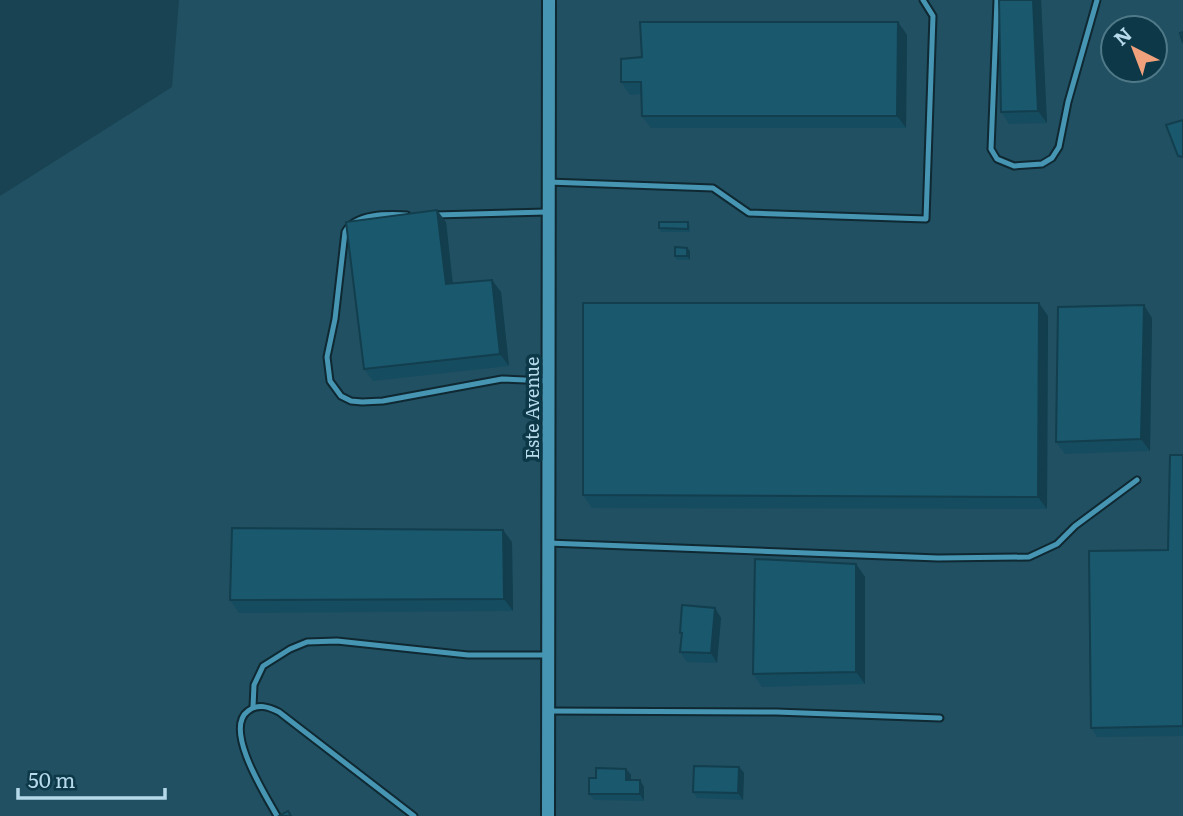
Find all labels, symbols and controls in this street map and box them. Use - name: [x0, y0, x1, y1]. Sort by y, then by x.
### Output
- north arrow: [1099, 14, 1169, 84]
- text: N: [1107, 20, 1137, 51]
- street label: Este Avenue: [518, 357, 545, 459]
- scale bar: [18, 756, 164, 800]
- text: 50 m: [28, 763, 75, 794]

